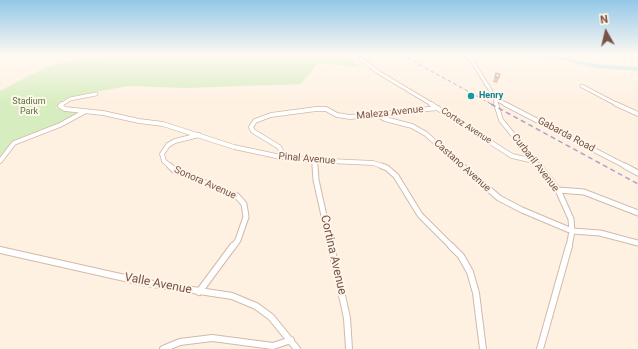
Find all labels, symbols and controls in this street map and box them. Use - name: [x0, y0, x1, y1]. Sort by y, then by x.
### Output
- north arrow: [586, 12, 626, 52]
- text: N: [600, 13, 609, 27]
- marker: Henry: [466, 91, 476, 101]
- place label: Henry: [479, 91, 503, 101]
- park label: Stadium Park: [12, 97, 46, 118]
- street label: Maleza Avenue: [356, 104, 424, 122]
- street label: Cortez Avenue: [439, 106, 493, 146]
- street label: Gabarda Road: [535, 115, 597, 155]
- street label: Curbaril Avenue: [509, 132, 561, 194]
- street label: Castano Avenue: [431, 137, 493, 195]
- street label: Pinal Avenue: [278, 151, 336, 167]
- street label: Sonora Avenue: [172, 164, 238, 202]
- street label: Cortina Avenue: [317, 214, 349, 296]
- street label: Valle Avenue: [123, 270, 193, 298]

